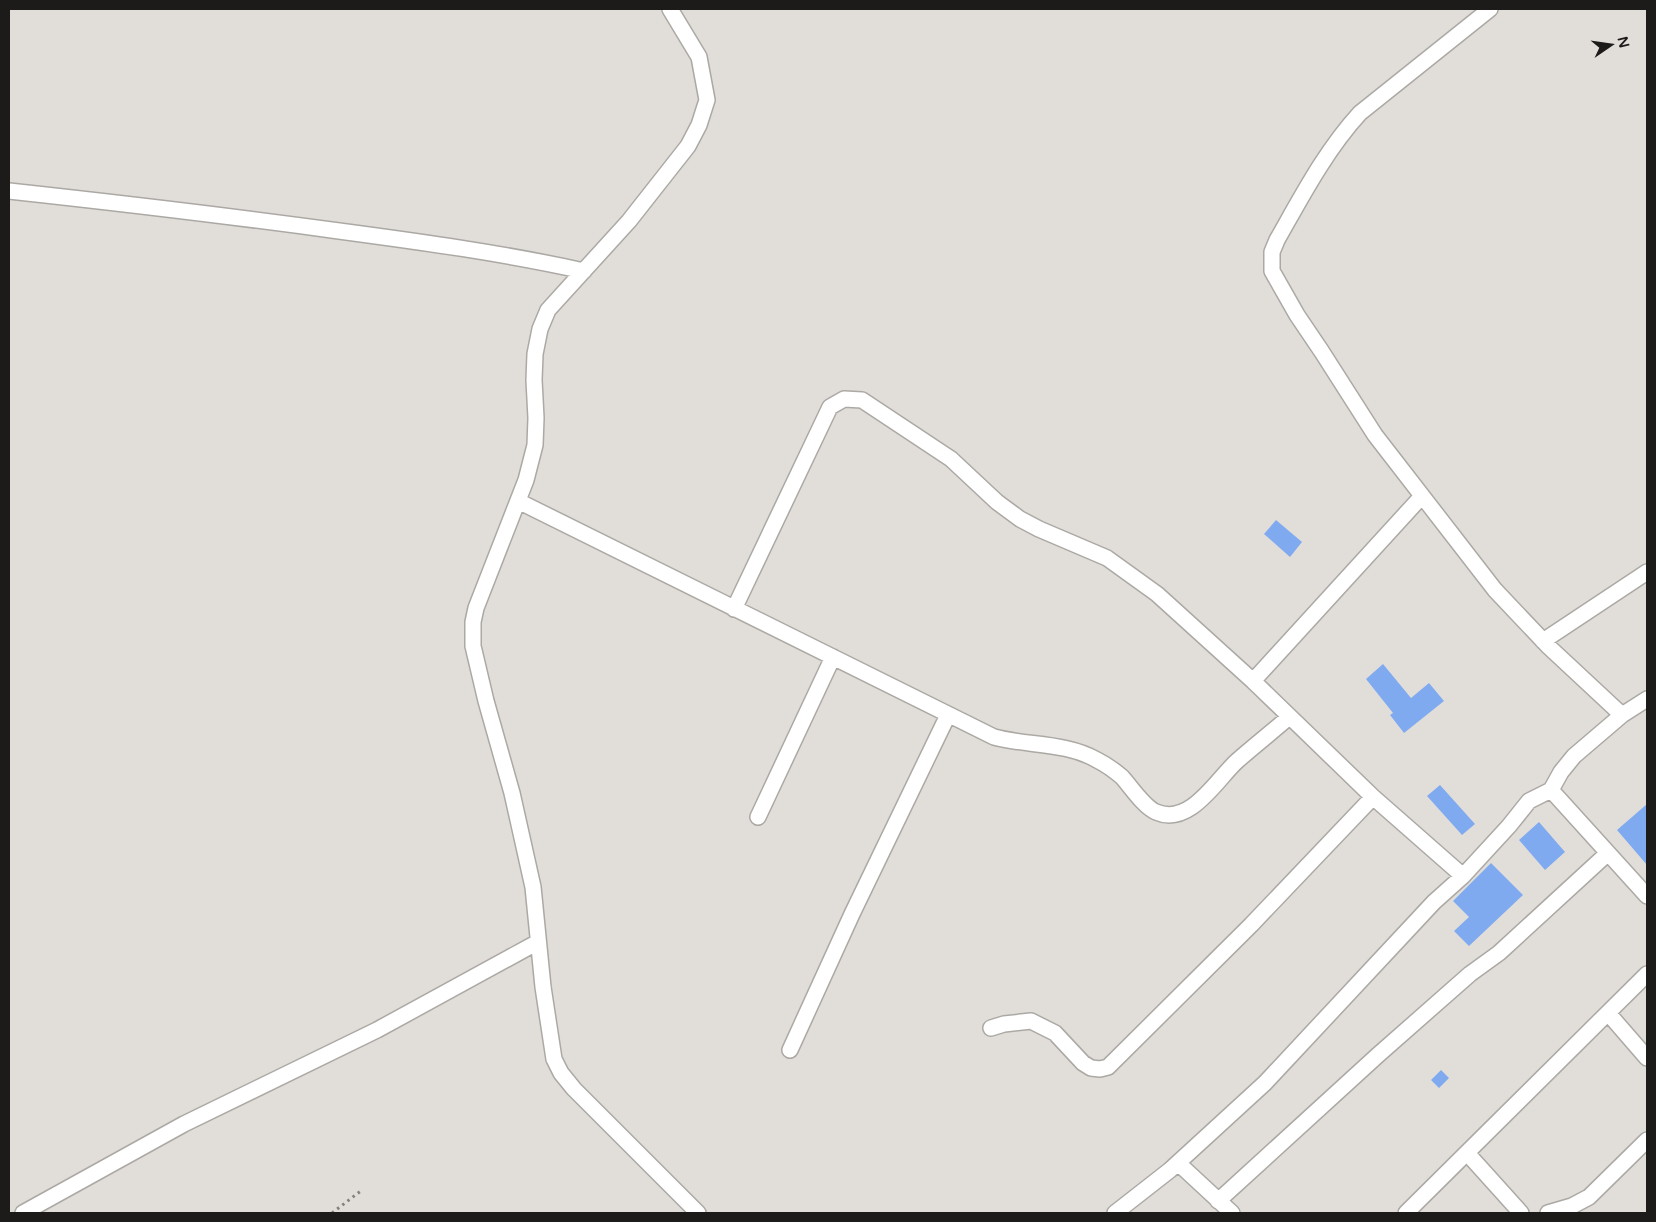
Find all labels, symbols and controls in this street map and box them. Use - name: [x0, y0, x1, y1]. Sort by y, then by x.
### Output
- north arrow: [1586, 20, 1636, 70]
- text: N: [1614, 35, 1633, 50]

